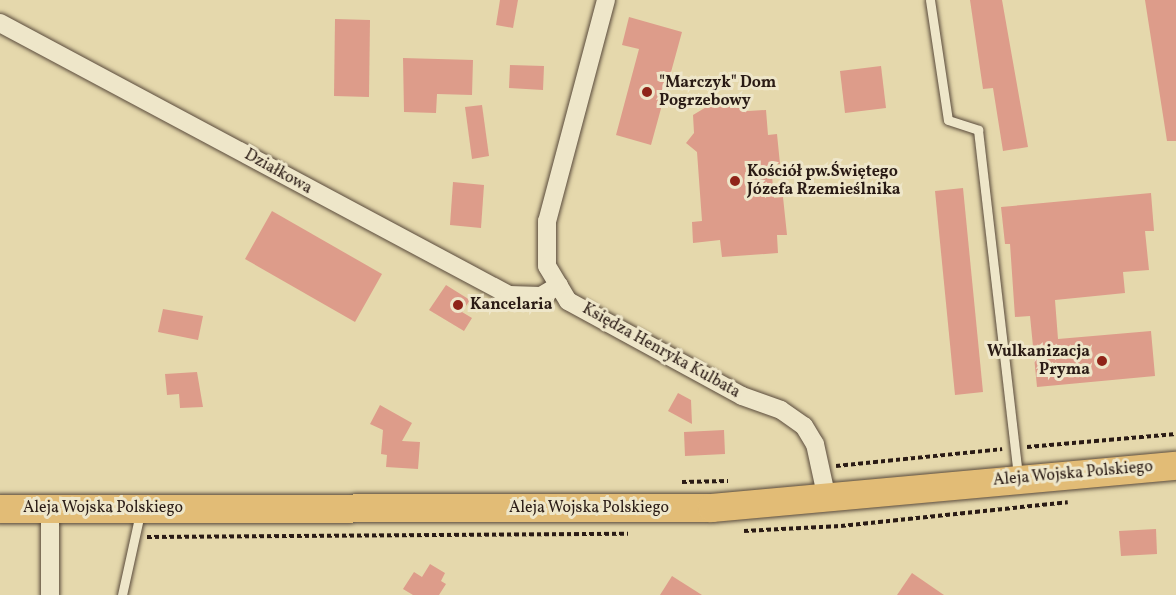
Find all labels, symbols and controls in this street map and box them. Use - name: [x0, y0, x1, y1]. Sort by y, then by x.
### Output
- place label: "Marczyk" Dom Pogrzebowy: [659, 73, 776, 111]
- marker: "Marczyk" Dom Pogrzebowy: [640, 85, 654, 99]
- street label: Działkowa: [241, 146, 315, 198]
- place label: Kościół pw.Świętego Józefa Rzemieślnika: [747, 162, 901, 200]
- marker: Kościół pw.Świętego Józefa Rzemieślnika: [728, 174, 742, 188]
- place label: Kancelaria: [470, 295, 552, 315]
- marker: Kancelaria: [451, 298, 465, 312]
- street label: Księdza Henryka Kulbata: [579, 300, 743, 402]
- place label: Wulkanizacja Pryma: [987, 342, 1090, 380]
- marker: Wulkanizacja Pryma: [1095, 354, 1109, 368]
- street label: Aleja Wojska Polskiego: [992, 457, 1154, 491]
- street label: Aleja Wojska Polskiego: [23, 498, 183, 518]
- street label: Aleja Wojska Polskiego: [509, 498, 669, 518]

